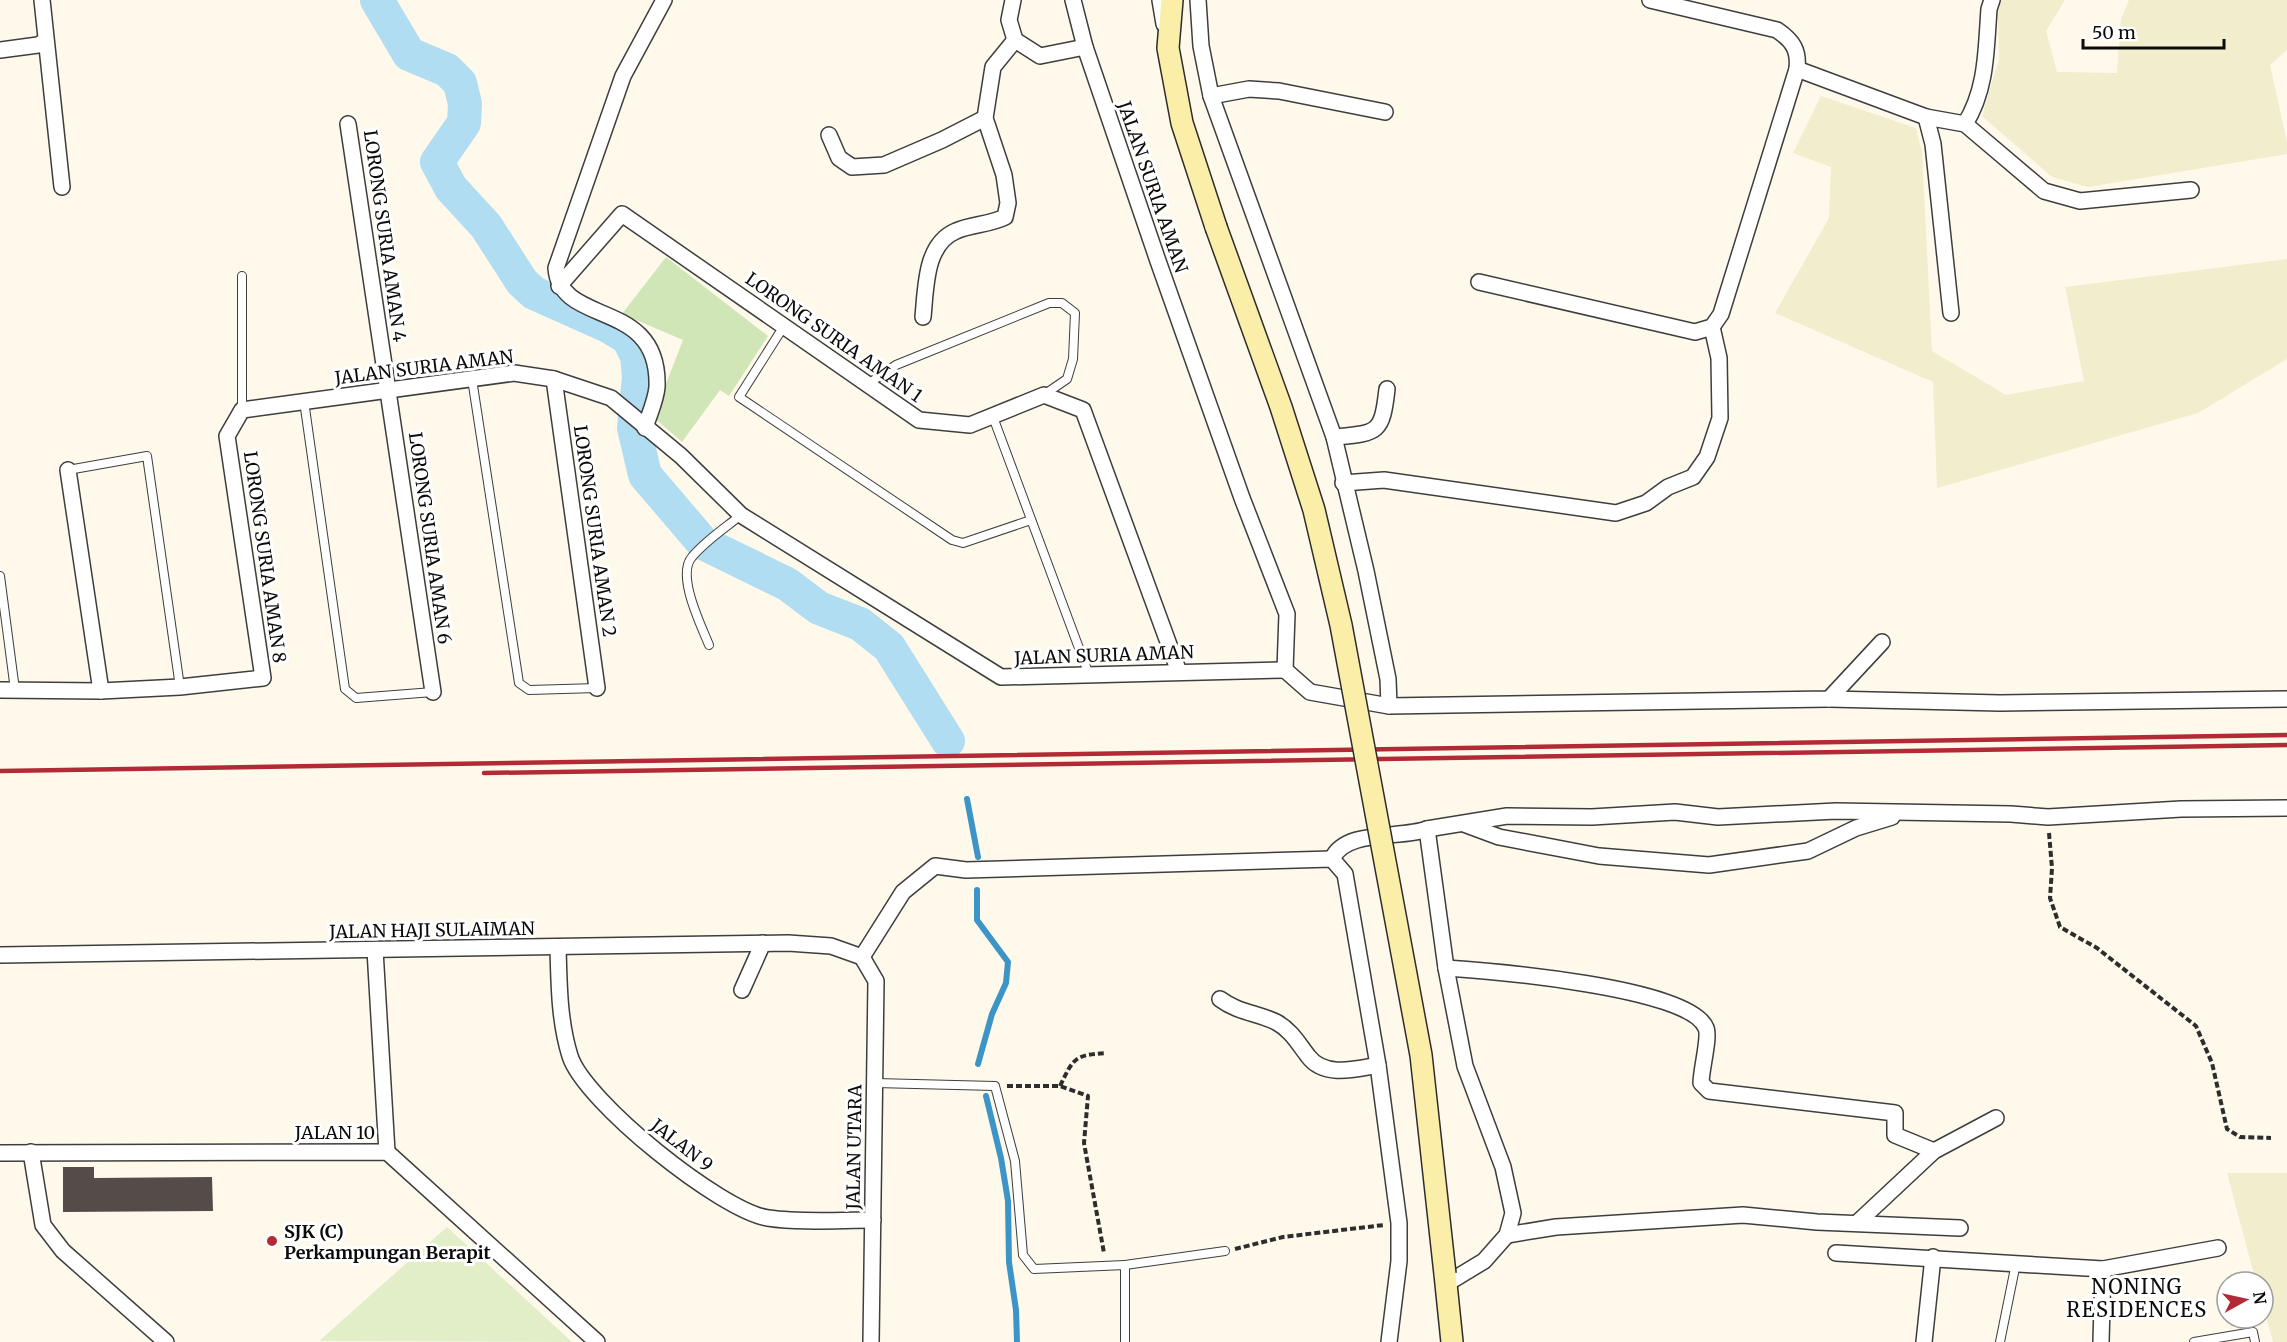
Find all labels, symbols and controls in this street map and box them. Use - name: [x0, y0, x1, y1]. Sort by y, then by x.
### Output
- scale bar: [2083, 12, 2224, 50]
- text: 50 m: [2092, 21, 2136, 44]
- street label: JALAN SURIA AMAN: [1113, 97, 1193, 276]
- street label: LORONG SURIA AMAN 4: [359, 129, 411, 343]
- street label: LORONG SURIA AMAN 1: [741, 267, 927, 407]
- street label: JALAN SURIA AMAN: [332, 345, 515, 389]
- street label: LORONG SURIA AMAN 2: [569, 424, 621, 638]
- street label: LORONG SURIA AMAN 6: [404, 431, 456, 645]
- street label: LORONG SURIA AMAN 8: [239, 450, 291, 664]
- street label: JALAN SURIA AMAN: [1013, 640, 1194, 670]
- street label: JALAN HAJI SULAIMAN: [328, 917, 535, 943]
- street label: JALAN UTARA: [841, 1084, 867, 1211]
- street label: JALAN 9: [646, 1113, 718, 1176]
- street label: JALAN 10: [294, 1121, 375, 1144]
- place label: SJK (C) Perkampungan Berapit: [284, 1220, 491, 1264]
- marker: SJK (C) Perkampungan Berapit: [265, 1234, 279, 1248]
- north arrow: [2215, 1270, 2275, 1330]
- district label: NONING RESIDENCES: [2066, 1274, 2208, 1322]
- text: N: [2249, 1290, 2271, 1306]

